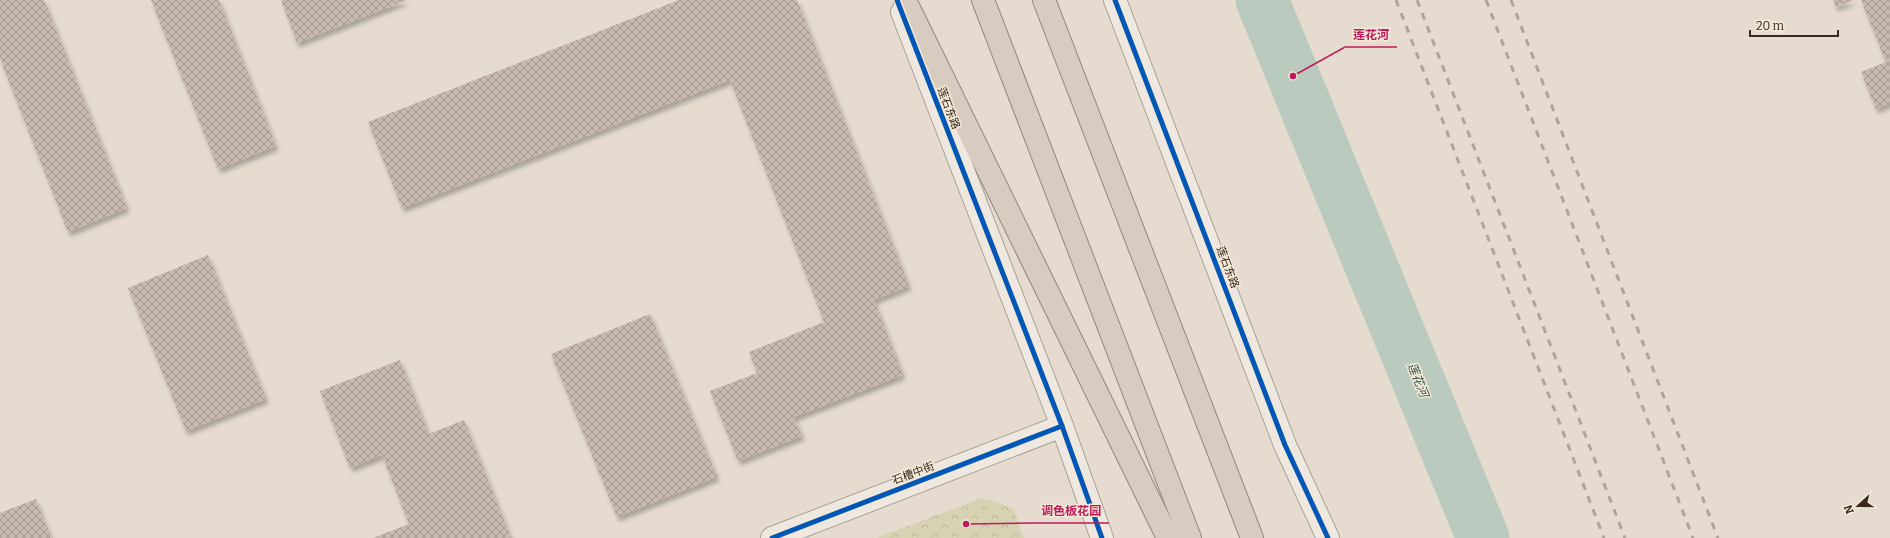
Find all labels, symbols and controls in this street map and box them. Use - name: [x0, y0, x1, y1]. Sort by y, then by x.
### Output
- scale bar: [1750, 12, 1838, 38]
- text: 20 m: [1756, 19, 1785, 33]
- callout: 莲花河: [1345, 23, 1397, 47]
- text: 莲花河: [1353, 28, 1389, 42]
- street label: 莲石东路: [935, 85, 962, 131]
- street label: 莲石东路: [1214, 244, 1241, 290]
- water label: 莲花河: [1405, 361, 1432, 401]
- street label: 石槽中街: [890, 460, 936, 487]
- north arrow: [1838, 486, 1878, 526]
- callout: 调色板花园: [1033, 499, 1109, 523]
- text: N: [1841, 503, 1857, 516]
- text: 调色板花园: [1041, 504, 1101, 518]

